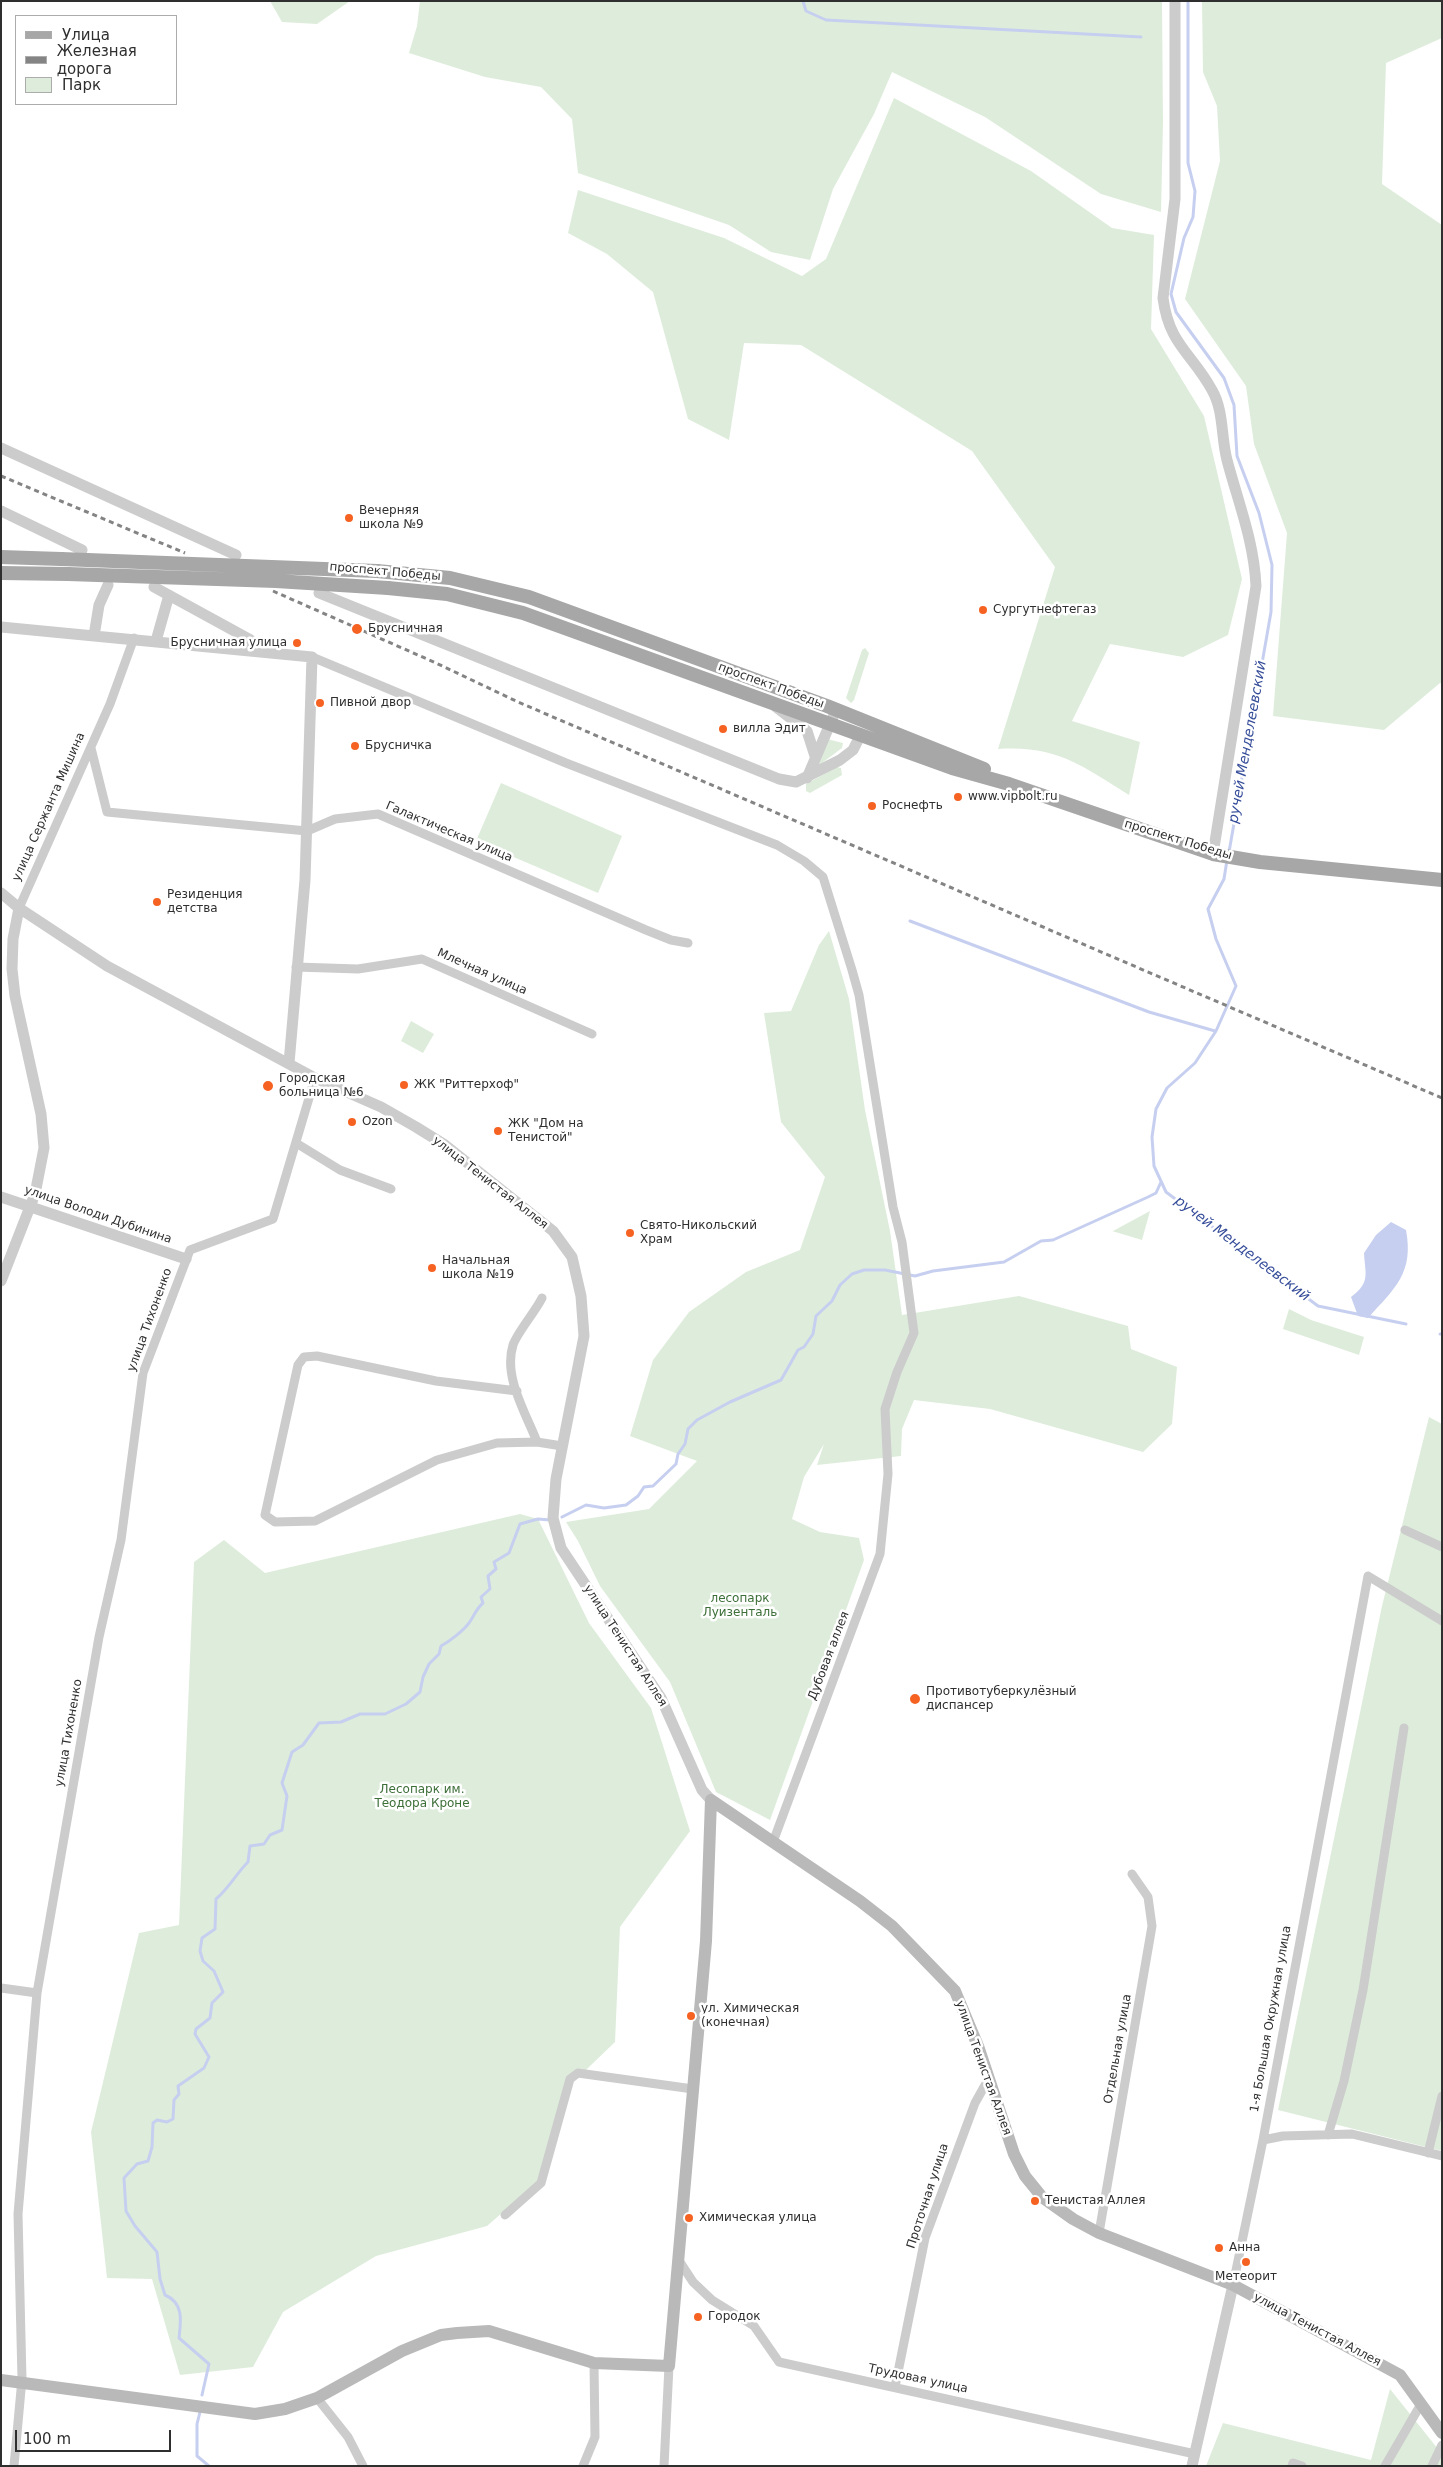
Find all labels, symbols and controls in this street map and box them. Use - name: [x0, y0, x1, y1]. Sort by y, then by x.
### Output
- legend: [15, 15, 178, 105]
- text: Улица: [62, 26, 110, 44]
- text: Железная дорога: [57, 42, 137, 78]
- text: Парк: [62, 76, 101, 94]
- place label: Вечерняя школа №9: [359, 504, 424, 532]
- marker: Вечерняя школа №9: [343, 512, 355, 524]
- street label: проспект Победы: [329, 560, 441, 584]
- place label: Сургутнефтегаз: [993, 603, 1096, 617]
- marker: Сургутнефтегаз: [977, 604, 989, 616]
- marker: Брусничная: [350, 622, 364, 636]
- place label: Брусничная: [368, 622, 443, 636]
- place label: Брусничная улица: [170, 636, 287, 650]
- marker: Брусничная улица: [291, 637, 303, 649]
- street label: проспект Победы: [716, 660, 826, 712]
- water label: ручей Менделеевский: [1225, 660, 1271, 824]
- place label: Пивной двор: [330, 696, 411, 710]
- marker: Пивной двор: [314, 697, 326, 709]
- place label: вилла Эдит: [733, 722, 806, 736]
- marker: вилла Эдит: [717, 723, 729, 735]
- street label: улица Сержанта Мишина: [10, 730, 88, 884]
- place label: Брусничка: [365, 739, 432, 753]
- marker: Брусничка: [349, 740, 361, 752]
- place label: www.vipbolt.ru: [968, 790, 1058, 804]
- marker: www.vipbolt.ru: [952, 791, 964, 803]
- street label: Галактическая улица: [383, 799, 515, 865]
- place label: Роснефть: [882, 799, 943, 813]
- marker: Роснефть: [866, 800, 878, 812]
- street label: проспект Победы: [1123, 817, 1233, 863]
- place label: Резиденция детства: [167, 888, 243, 916]
- marker: Резиденция детства: [151, 896, 163, 908]
- street label: Млечная улица: [435, 946, 529, 998]
- place label: Городская больница №6: [279, 1072, 364, 1100]
- place label: ЖК "Риттерхоф": [414, 1078, 519, 1092]
- marker: Городская больница №6: [261, 1079, 275, 1093]
- marker: ЖК "Риттерхоф": [398, 1079, 410, 1091]
- place label: Ozon: [362, 1115, 393, 1129]
- marker: Ozon: [346, 1116, 358, 1128]
- place label: ЖК "Дом на Тенистой": [508, 1117, 584, 1145]
- marker: ЖК "Дом на Тенистой": [492, 1125, 504, 1137]
- street label: улица Тенистая Аллея: [429, 1133, 551, 1233]
- street label: улица Володи Дубинина: [22, 1183, 174, 1247]
- water label: ручей Менделеевский: [1171, 1193, 1313, 1305]
- place label: Свято-Никольский Храм: [640, 1219, 757, 1247]
- marker: Свято-Никольский Храм: [624, 1227, 636, 1239]
- place label: Начальная школа №19: [442, 1254, 514, 1282]
- marker: Начальная школа №19: [426, 1262, 438, 1274]
- street label: улица Тихоненко: [125, 1266, 175, 1374]
- street label: улица Тенистая Аллея: [580, 1582, 670, 1710]
- park label: лесопарк Луизенталь: [703, 1592, 777, 1620]
- street label: Дубовая аллея: [805, 1610, 853, 1702]
- street label: улица Тихоненко: [52, 1678, 86, 1788]
- place label: Противотуберкулёзный диспансер: [926, 1685, 1077, 1713]
- marker: Противотуберкулёзный диспансер: [908, 1692, 922, 1706]
- park label: Лесопарк им. Теодора Кроне: [374, 1783, 470, 1811]
- street label: 1-я Большая Окружная улица: [1247, 1925, 1295, 2113]
- street label: Отдельная улица: [1101, 1993, 1135, 2105]
- street label: улица Тенистая Аллея: [952, 1999, 1014, 2137]
- place label: ул. Химическая (конечная): [701, 2002, 799, 2030]
- marker: ул. Химическая (конечная): [685, 2010, 697, 2022]
- street label: Проточная улица: [904, 2142, 952, 2250]
- place label: Тенистая Аллея: [1045, 2194, 1145, 2208]
- marker: Тенистая Аллея: [1029, 2195, 1041, 2207]
- place label: Химическая улица: [699, 2211, 817, 2225]
- marker: Химическая улица: [683, 2212, 695, 2224]
- place label: Анна: [1229, 2241, 1260, 2255]
- marker: Анна: [1213, 2242, 1225, 2254]
- marker: Метеорит: [1240, 2256, 1252, 2268]
- place label: Метеорит: [1215, 2270, 1277, 2284]
- street label: улица Тенистая Аллея: [1251, 2290, 1383, 2370]
- place label: Городок: [708, 2310, 761, 2324]
- marker: Городок: [692, 2311, 704, 2323]
- street label: Трудовая улица: [867, 2361, 969, 2397]
- scale bar: [18, 2420, 174, 2452]
- text: 100 m: [23, 2430, 71, 2448]

